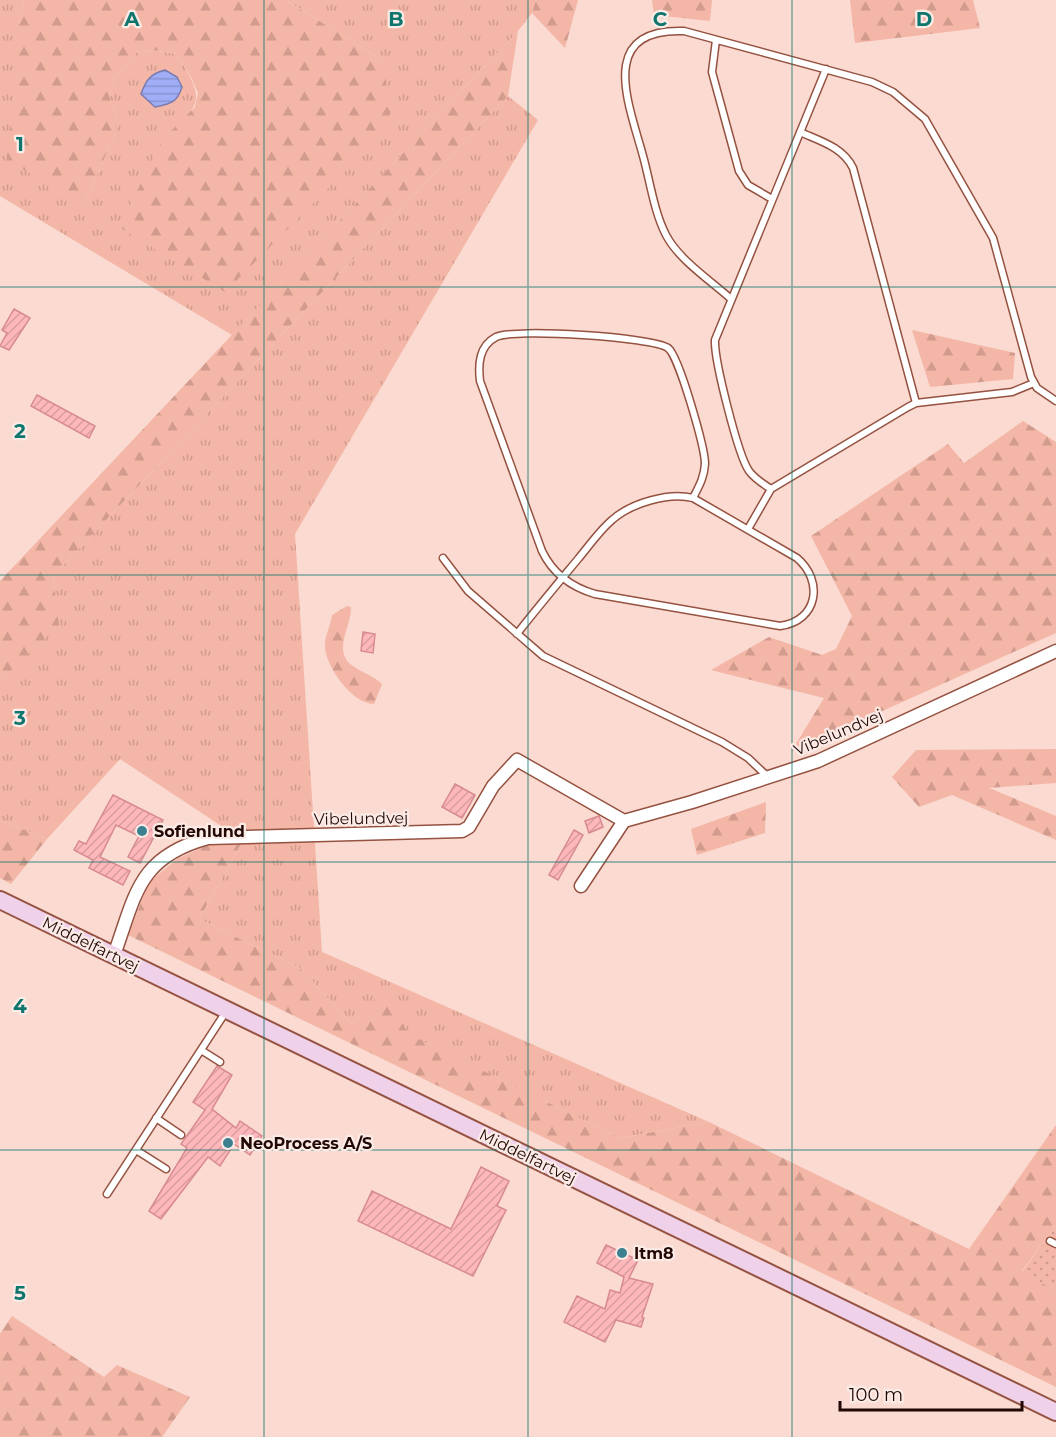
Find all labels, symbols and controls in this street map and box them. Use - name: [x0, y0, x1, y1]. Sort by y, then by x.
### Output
- text: A: [123, 7, 140, 31]
- text: B: [388, 7, 404, 31]
- text: C: [653, 7, 668, 31]
- text: D: [916, 7, 932, 31]
- text: 1: [16, 132, 24, 156]
- text: 2: [14, 419, 26, 443]
- street label: Vibelundvej: [791, 705, 886, 760]
- text: 3: [13, 706, 26, 730]
- street label: Vibelundvej: [313, 808, 409, 829]
- place label: Sofienlund: [154, 822, 245, 841]
- marker: Sofienlund: [135, 824, 149, 838]
- street label: Middelfartvej: [39, 913, 142, 976]
- text: 4: [13, 994, 27, 1018]
- street label: Middelfartvej: [476, 1125, 579, 1188]
- place label: NeoProcess A/S: [240, 1134, 372, 1153]
- marker: NeoProcess A/S: [221, 1136, 235, 1150]
- place label: Itm8: [634, 1244, 674, 1263]
- marker: Itm8: [615, 1246, 629, 1260]
- text: 5: [14, 1281, 26, 1305]
- scale bar: [840, 1374, 1022, 1412]
- text: 100 m: [849, 1384, 903, 1406]

